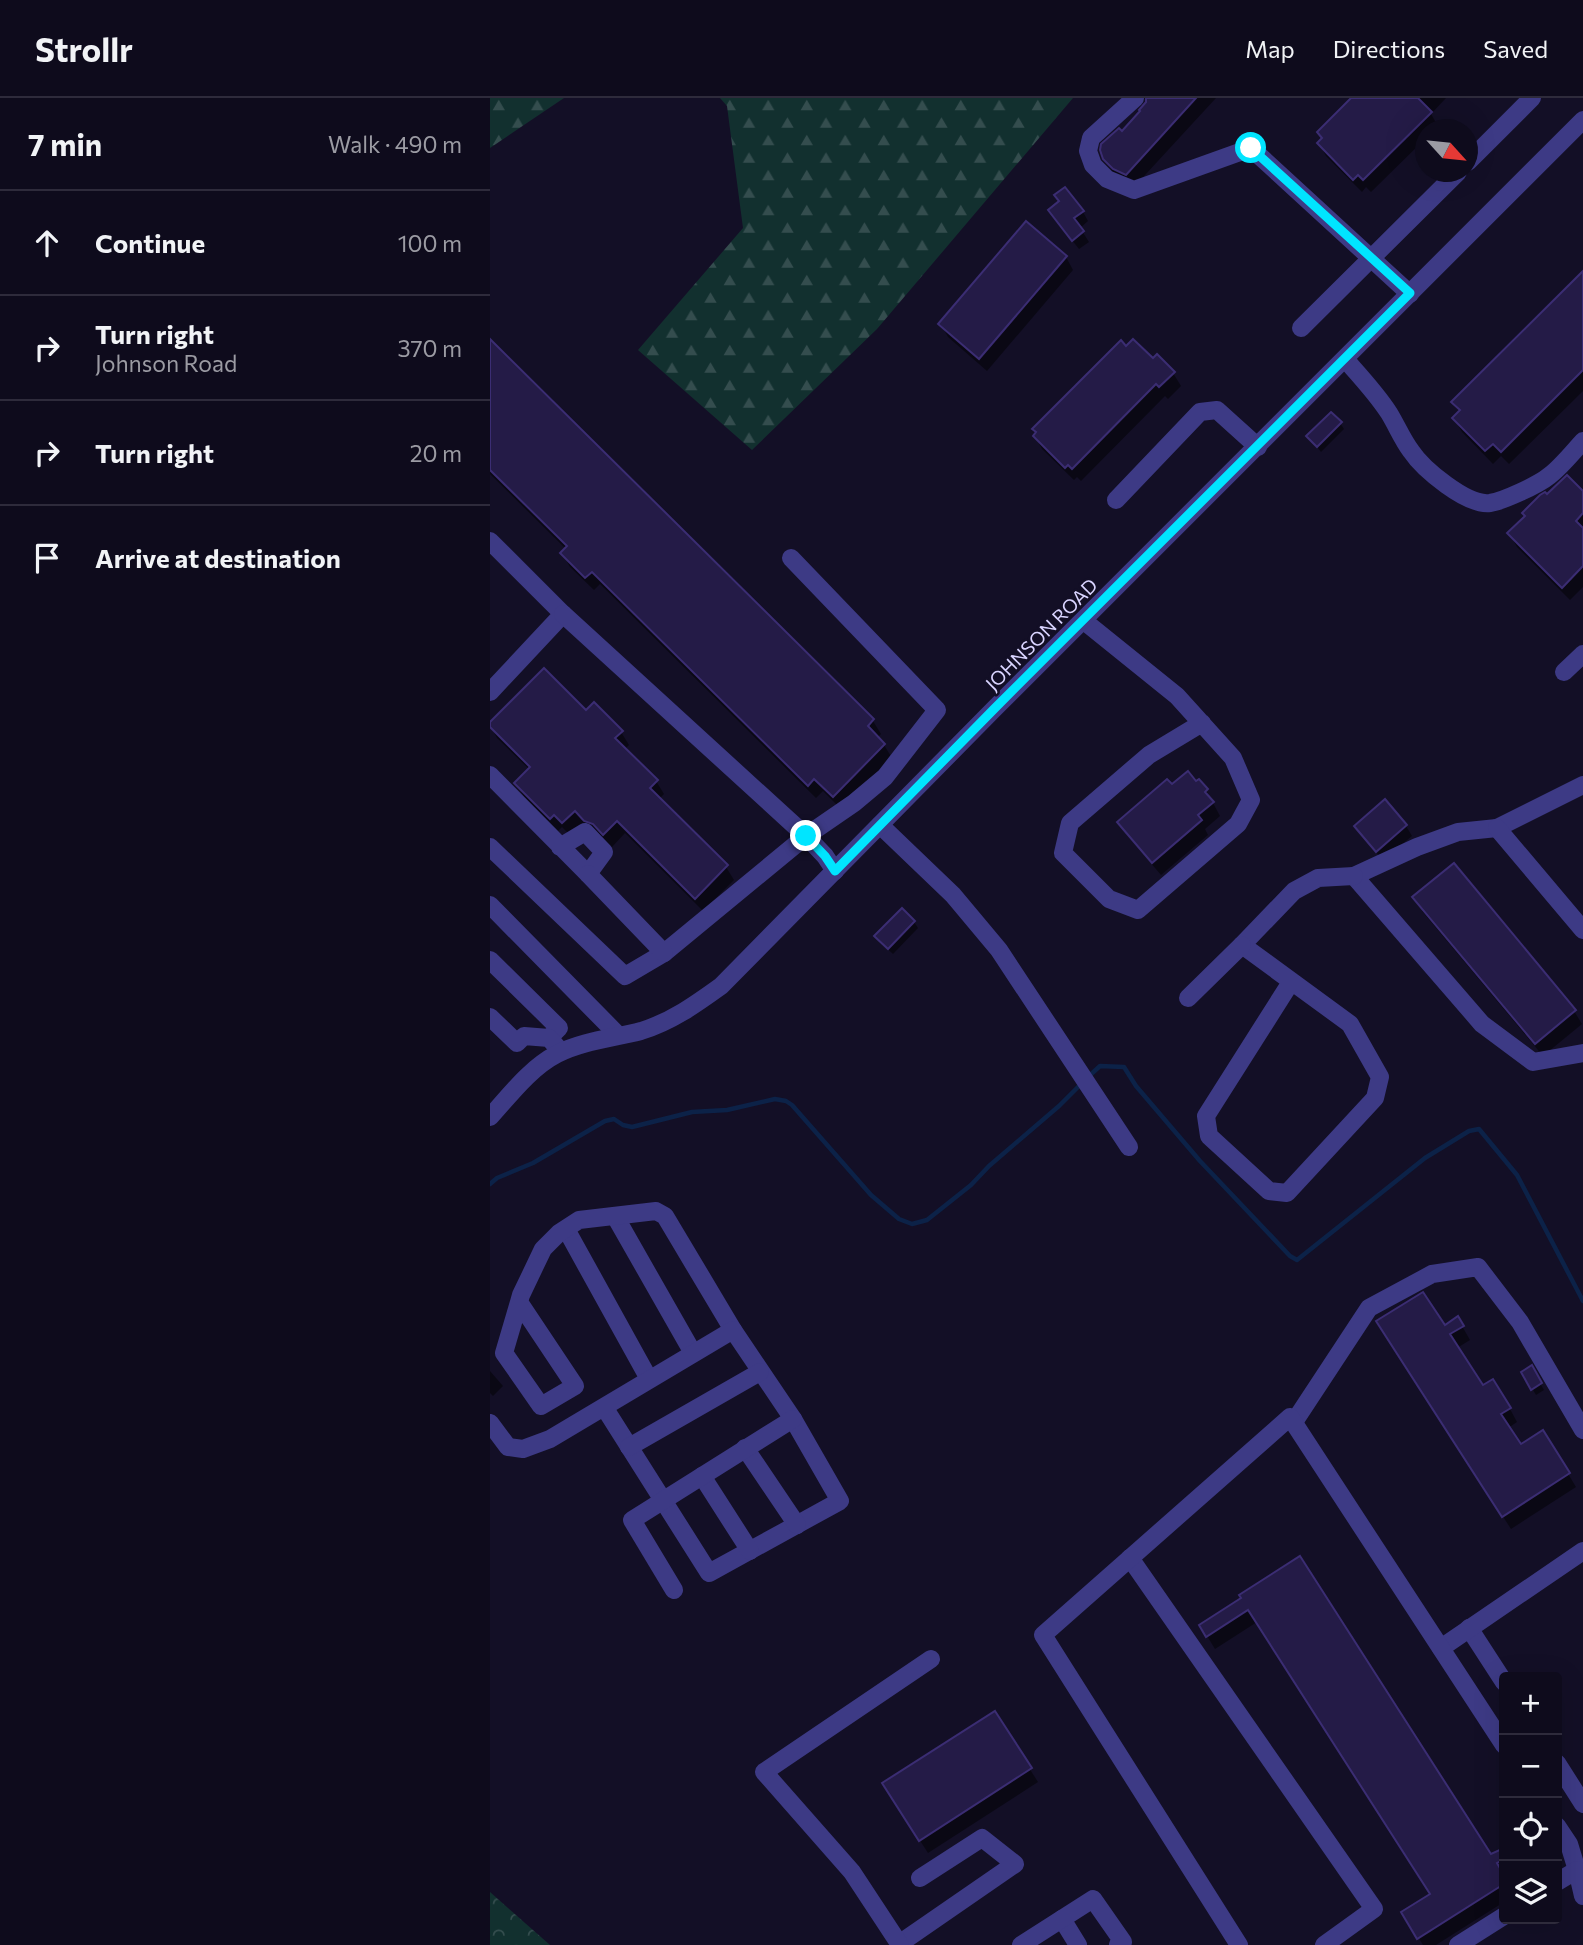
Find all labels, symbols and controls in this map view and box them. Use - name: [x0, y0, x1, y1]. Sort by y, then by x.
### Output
- text: Strollr: [35, 28, 133, 69]
- text: Map: [1245, 34, 1295, 63]
- text: Directions: [1333, 34, 1445, 63]
- text: Saved: [1483, 34, 1548, 63]
- north arrow: [1415, 119, 1478, 182]
- text: 7 min: [28, 125, 102, 162]
- text: Walk · 490 m: [328, 130, 462, 158]
- route start: [1235, 132, 1266, 163]
- icon: ahead: [28, 224, 66, 262]
- text: Continue: [95, 227, 205, 258]
- text: 100 m: [398, 229, 462, 257]
- text: Turn right: [95, 318, 214, 349]
- icon: right: [28, 329, 66, 367]
- text: 370 m: [397, 334, 462, 362]
- text: Johnson Road: [95, 349, 237, 377]
- icon: right: [28, 434, 66, 472]
- text: Turn right: [95, 437, 214, 468]
- text: 20 m: [410, 439, 462, 467]
- icon: arrive: [28, 539, 66, 577]
- text: Arrive at destination: [95, 542, 341, 573]
- street label: JOHNSON ROAD: [980, 573, 1102, 695]
- route end: [790, 820, 821, 851]
- map controls: [1499, 1672, 1562, 1924]
- button: +: [1499, 1672, 1562, 1735]
- button: −: [1499, 1735, 1562, 1798]
- button: locate: [1499, 1798, 1562, 1861]
- button: layers: [1499, 1861, 1562, 1924]

